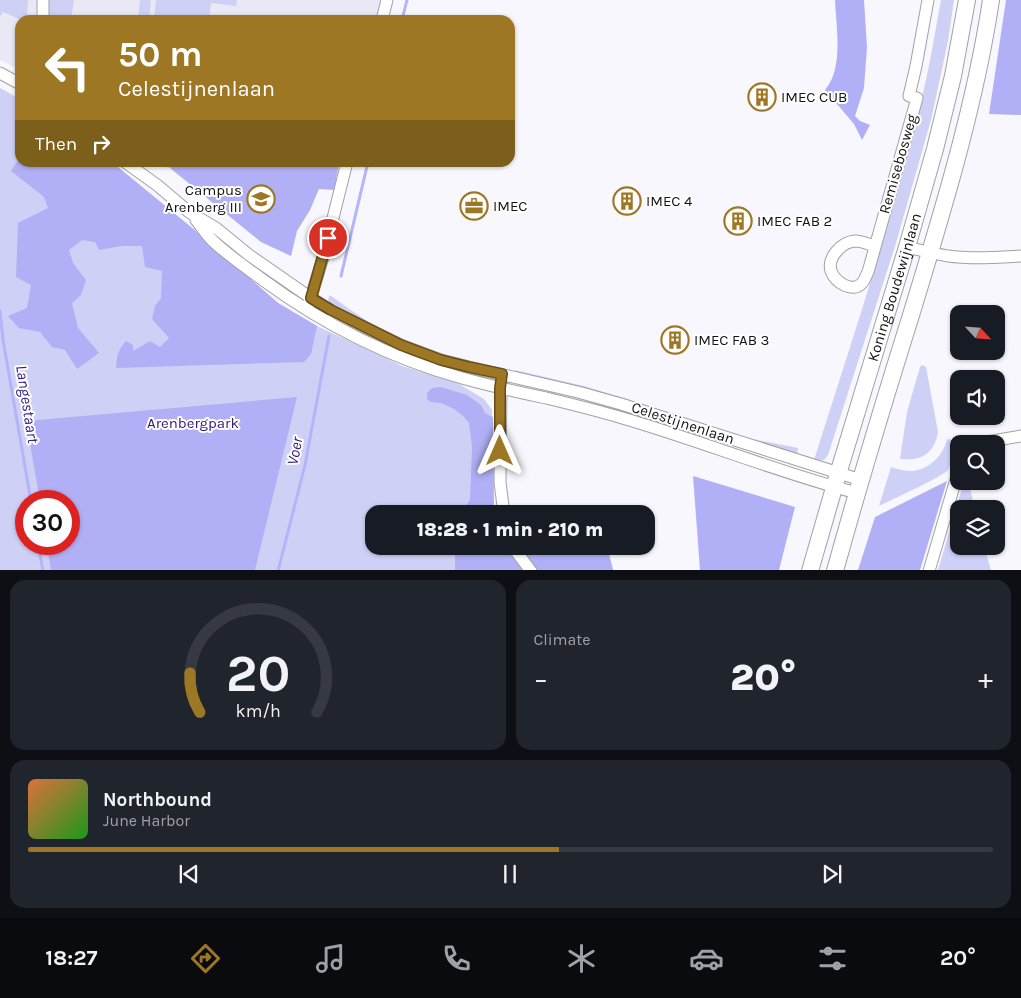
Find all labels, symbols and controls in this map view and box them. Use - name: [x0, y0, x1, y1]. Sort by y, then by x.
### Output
- text: 50 m: [118, 34, 203, 75]
- icon: left: [35, 35, 100, 100]
- text: Celestijnenlaan: [118, 76, 275, 102]
- building icon: IMEC CUB: [747, 82, 777, 112]
- place label: IMEC CUB: [781, 88, 847, 106]
- street label: Remisebosweg: [875, 112, 921, 216]
- icon: right: [87, 130, 115, 158]
- text: Then: [35, 133, 77, 155]
- place label: Campus Arenberg III: [165, 181, 242, 216]
- school or university icon: Campus Arenberg III: [246, 184, 276, 214]
- building icon: IMEC 4: [612, 186, 642, 216]
- office icon: IMEC: [459, 191, 489, 221]
- place label: IMEC 4: [646, 192, 693, 210]
- place label: IMEC: [493, 197, 528, 215]
- building icon: IMEC FAB 2: [723, 206, 753, 236]
- street label: Koning Boudewijnlaan: [864, 211, 925, 364]
- place label: IMEC FAB 2: [757, 212, 832, 230]
- pin: [307, 217, 349, 259]
- icon: arrive: [314, 224, 342, 252]
- north arrow: [950, 305, 1005, 360]
- map controls: [950, 305, 1005, 555]
- building icon: IMEC FAB 3: [660, 325, 690, 355]
- place label: IMEC FAB 3: [694, 331, 769, 349]
- water label: Langestaart: [12, 364, 43, 445]
- button: sound: [950, 370, 1005, 425]
- street label: Celestijnenlaan: [629, 398, 737, 448]
- park label: Arenbergpark: [147, 414, 239, 432]
- position arrow: [473, 424, 525, 476]
- water label: Voer: [282, 435, 307, 467]
- button: search: [950, 435, 1005, 490]
- speed limit sign: 30: [15, 490, 80, 555]
- button: layers: [950, 500, 1005, 555]
- text: 18:28 · 1 min · 210 m: [417, 519, 603, 541]
- text: Climate: [534, 630, 591, 649]
- text: 20: [226, 643, 290, 704]
- text: 20°: [730, 655, 796, 700]
- text: −: [534, 662, 548, 695]
- text: +: [978, 662, 993, 695]
- text: km/h: [235, 701, 280, 722]
- text: Northbound: [103, 789, 212, 811]
- text: June Harbor: [103, 811, 190, 830]
- icon: previous: [175, 860, 203, 888]
- icon: pause: [496, 860, 524, 888]
- icon: next: [818, 860, 846, 888]
- icon: directions: [188, 941, 223, 976]
- icon: music: [313, 941, 348, 976]
- icon: phone: [439, 941, 474, 976]
- icon: climate: [564, 941, 599, 976]
- icon: car: [689, 941, 724, 976]
- icon: filters: [815, 941, 850, 976]
- text: 18:27: [45, 945, 97, 971]
- text: 20°: [940, 945, 976, 971]

